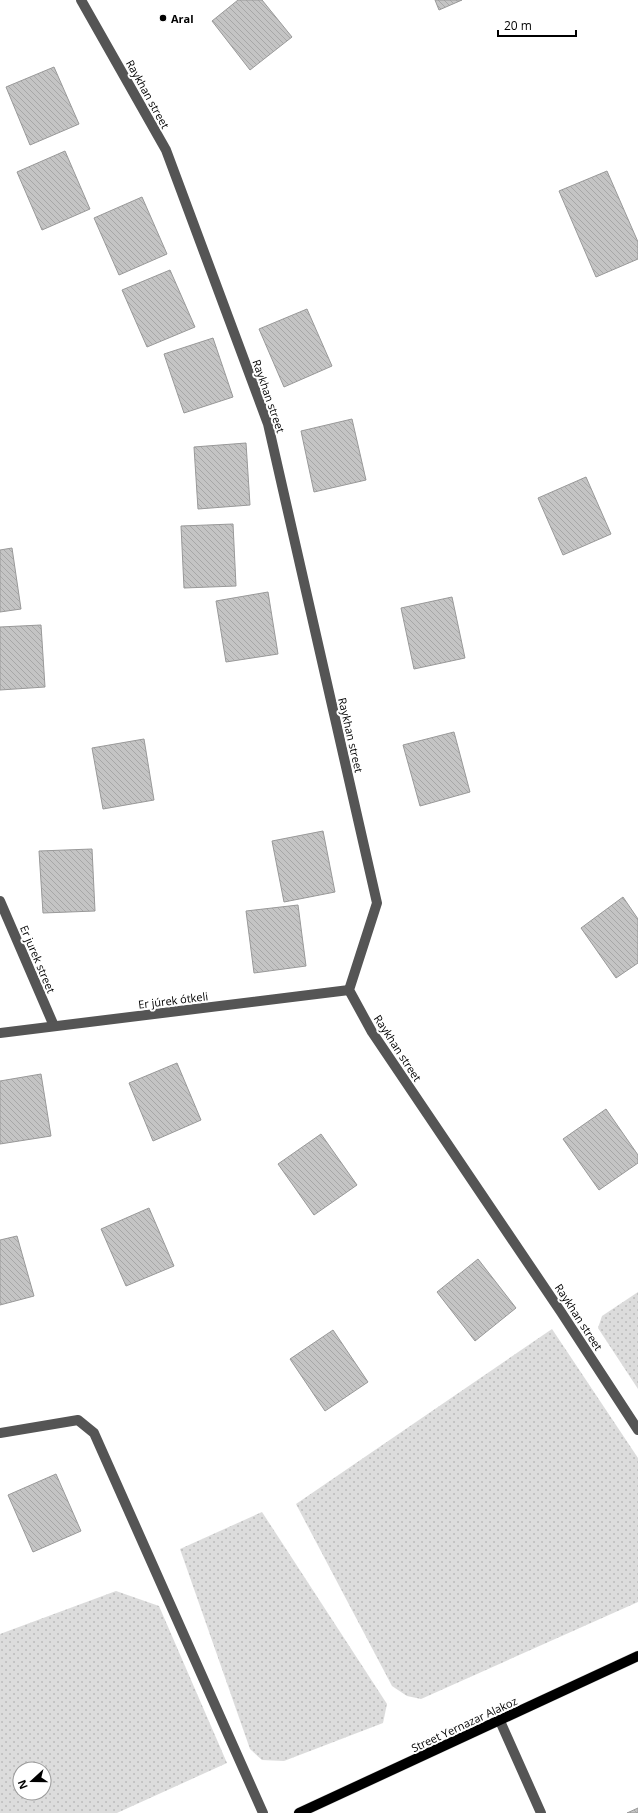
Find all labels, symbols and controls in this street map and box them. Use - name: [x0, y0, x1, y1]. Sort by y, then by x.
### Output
- place label: Aral: [171, 11, 194, 26]
- scale bar: [498, 12, 576, 38]
- marker: Aral: [158, 13, 168, 23]
- text: 20 m: [504, 17, 532, 34]
- street label: Raykhan street: [123, 57, 173, 131]
- street label: Raykhan street: [249, 357, 289, 435]
- street label: Raykhan street: [335, 696, 367, 774]
- street label: Er jurek street: [17, 923, 59, 995]
- street label: Er júrek ótkeli: [137, 988, 209, 1012]
- street label: Raykhan street: [371, 1012, 425, 1084]
- street label: Raykhan street: [552, 1281, 606, 1353]
- street label: Street Yernazar Alakoz: [409, 1693, 519, 1755]
- north arrow: [12, 1761, 52, 1801]
- text: N: [14, 1778, 31, 1792]

